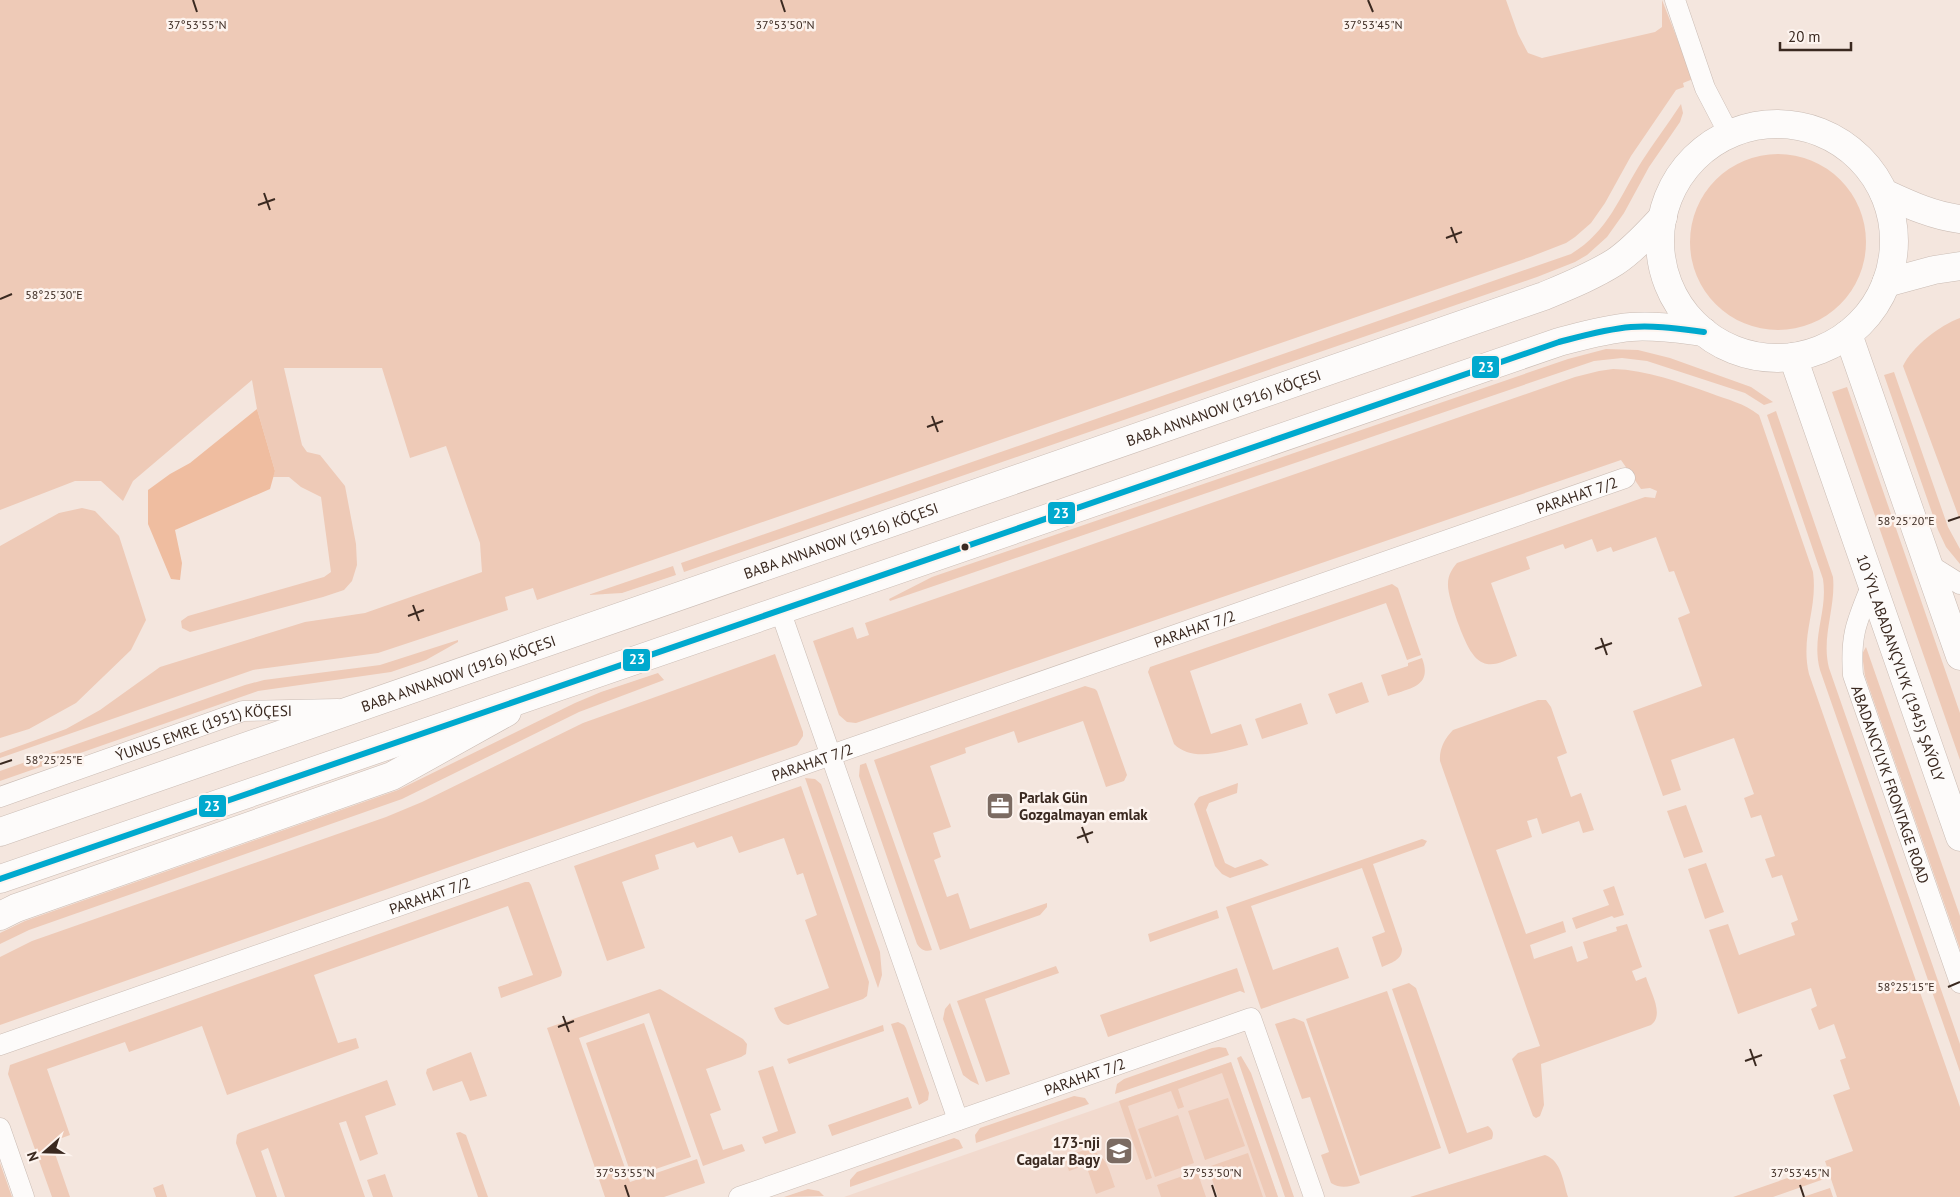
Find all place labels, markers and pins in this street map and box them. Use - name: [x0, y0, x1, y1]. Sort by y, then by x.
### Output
- unlabelled marker: [960, 542, 970, 552]
- place label: Parlak Gün Gozgalmayan emlak: [1019, 788, 1148, 824]
- office icon: Parlak Gün Gozgalmayan emlak: [985, 791, 1015, 821]
- place label: 173-nji Cagalar Bagy: [1016, 1133, 1101, 1169]
- school or university icon: 173-nji Cagalar Bagy: [1104, 1136, 1134, 1166]

